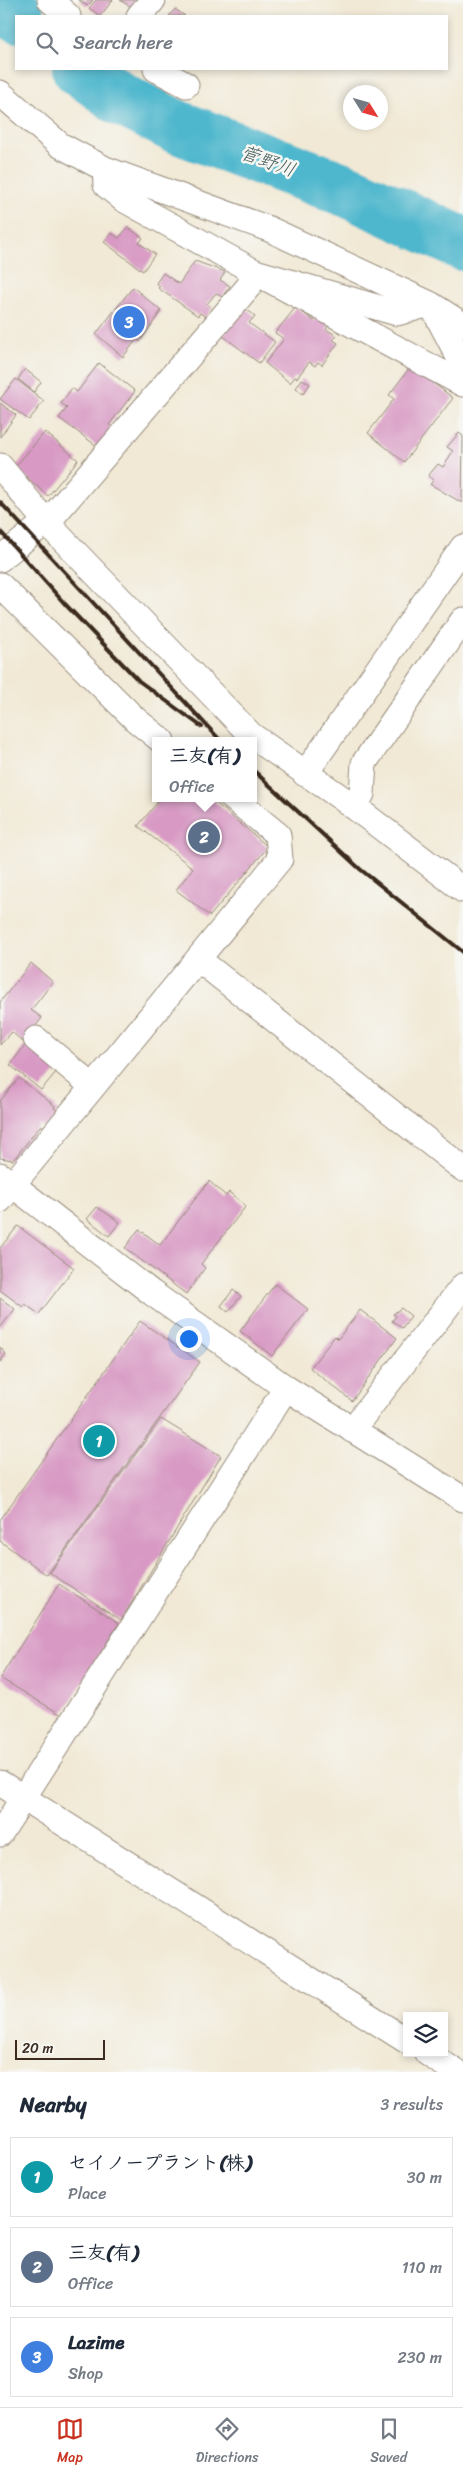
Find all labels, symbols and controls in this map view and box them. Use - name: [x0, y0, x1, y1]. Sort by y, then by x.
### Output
- search box: [15, 15, 448, 70]
- text: Search here: [73, 26, 173, 59]
- icon: search: [33, 29, 61, 57]
- north arrow: [343, 85, 388, 130]
- water label: 菅野川: [236, 136, 300, 186]
- pin: 3: [113, 303, 145, 341]
- popup: [152, 737, 257, 802]
- text: 三友(有): [169, 739, 240, 772]
- text: Office: [169, 772, 214, 801]
- pin: 2: [188, 818, 220, 856]
- your location: [176, 1326, 202, 1352]
- pin: 1: [83, 1422, 115, 1460]
- map controls: [403, 2012, 448, 2057]
- button: layers: [403, 2012, 448, 2057]
- text: 20 m: [22, 2036, 53, 2061]
- scale bar: [15, 2037, 105, 2060]
- text: Nearby: [20, 2086, 86, 2124]
- text: 3 results: [380, 2090, 443, 2119]
- text: セイノープラント(株): [68, 2146, 252, 2179]
- text: 1: [34, 2163, 40, 2192]
- text: 30 m: [407, 2163, 442, 2192]
- text: Place: [68, 2179, 107, 2208]
- text: 三友(有): [68, 2236, 138, 2269]
- text: 2: [32, 2253, 42, 2282]
- text: 110 m: [402, 2253, 442, 2282]
- text: Office: [68, 2269, 113, 2298]
- text: Lazime: [68, 2326, 124, 2359]
- text: 3: [33, 2343, 41, 2372]
- text: 230 m: [397, 2343, 442, 2372]
- text: Shop: [68, 2359, 103, 2388]
- tab: Map: [56, 2415, 84, 2470]
- tab: Directions: [196, 2415, 258, 2470]
- tab: Saved: [370, 2415, 407, 2470]

